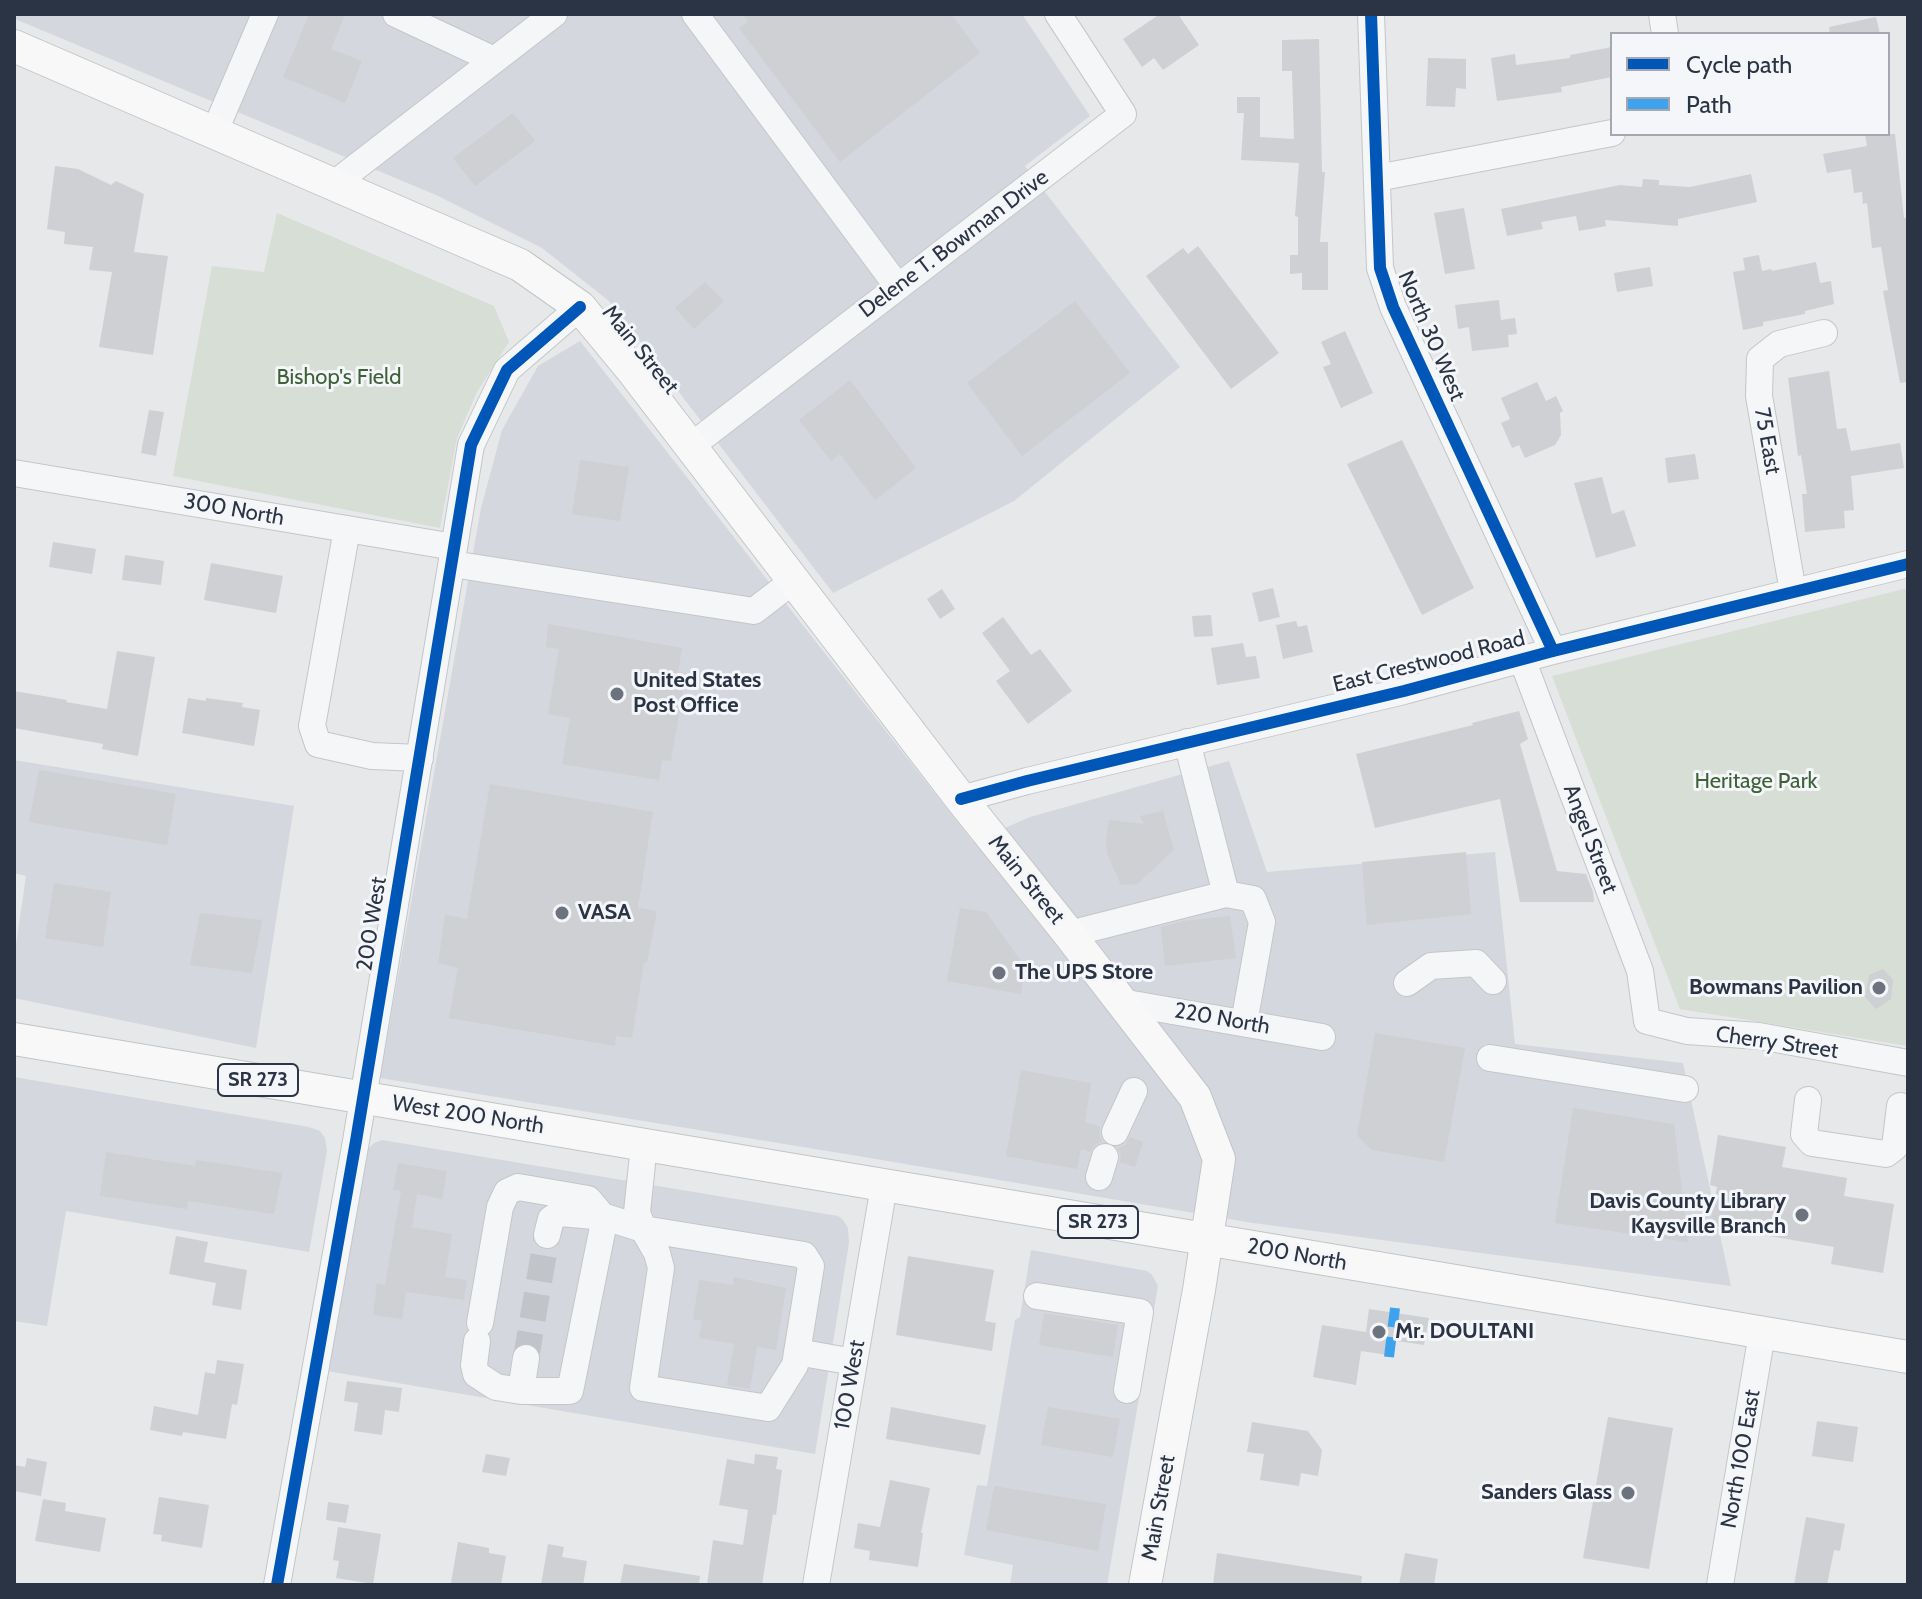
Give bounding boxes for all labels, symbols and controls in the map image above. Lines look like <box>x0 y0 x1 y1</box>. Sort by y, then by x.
legend <box>1610 32 1890 136</box>
text: Cycle path <box>1686 50 1792 79</box>
text: Path <box>1686 90 1732 119</box>
street label: Delene T. Bowman Drive <box>854 164 1054 324</box>
street label: North 30 West <box>1392 267 1470 405</box>
street label: Main Street <box>596 300 684 400</box>
park label: Bishop's Field <box>277 365 401 391</box>
street label: 75 East <box>1748 406 1786 476</box>
street label: 300 North <box>182 488 286 532</box>
street label: East Crestwood Road <box>1330 625 1528 699</box>
place label: United States Post Office <box>633 668 761 720</box>
marker: United States Post Office <box>608 685 626 703</box>
park label: Heritage Park <box>1695 769 1817 795</box>
street label: Angel Street <box>1557 781 1623 897</box>
street label: Main Street <box>982 830 1070 930</box>
street label: 200 West <box>352 875 392 973</box>
place label: VASA <box>578 900 631 926</box>
marker: VASA <box>553 904 571 922</box>
place label: The UPS Store <box>1015 960 1153 986</box>
marker: The UPS Store <box>990 964 1008 982</box>
place label: Bowmans Pavilion <box>1689 975 1863 1001</box>
marker: Bowmans Pavilion <box>1870 979 1888 997</box>
street label: 220 North <box>1172 998 1272 1040</box>
street label: Cherry Street <box>1714 1021 1840 1065</box>
road number: SR 273 <box>218 1064 298 1096</box>
street label: West 200 North <box>390 1090 546 1140</box>
place label: Davis County Library Kaysville Branch <box>1589 1189 1786 1240</box>
road number: SR 273 <box>1058 1206 1138 1238</box>
marker: Davis County Library Kaysville Branch <box>1793 1206 1811 1224</box>
street label: 200 North <box>1245 1233 1349 1277</box>
place label: Mr. DOULTANI <box>1395 1319 1534 1345</box>
marker: Mr. DOULTANI <box>1370 1323 1388 1341</box>
street label: 100 West <box>829 1338 871 1432</box>
street label: North 100 East <box>1716 1387 1766 1531</box>
street label: Main Street <box>1137 1453 1181 1563</box>
place label: Sanders Glass <box>1481 1480 1612 1506</box>
marker: Sanders Glass <box>1619 1484 1637 1502</box>

